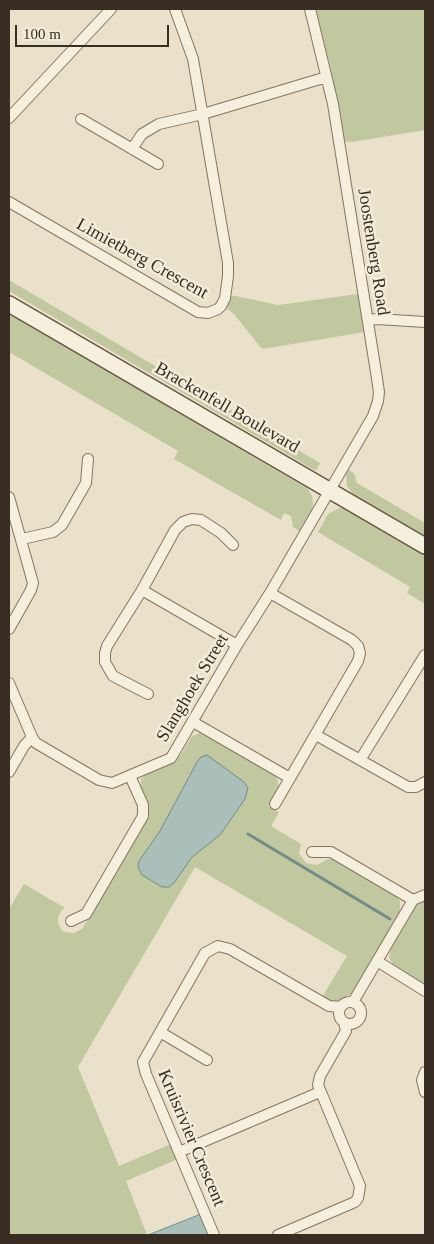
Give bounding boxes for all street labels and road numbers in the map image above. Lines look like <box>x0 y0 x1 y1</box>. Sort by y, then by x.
street label: Joostenberg Road <box>352 187 394 317</box>
street label: Limietberg Crescent <box>72 214 212 304</box>
street label: Brackenfell Boulevard <box>151 358 303 458</box>
street label: Slanghoek Street <box>152 630 234 746</box>
street label: Kruisrivier Crescent <box>152 1066 230 1210</box>

